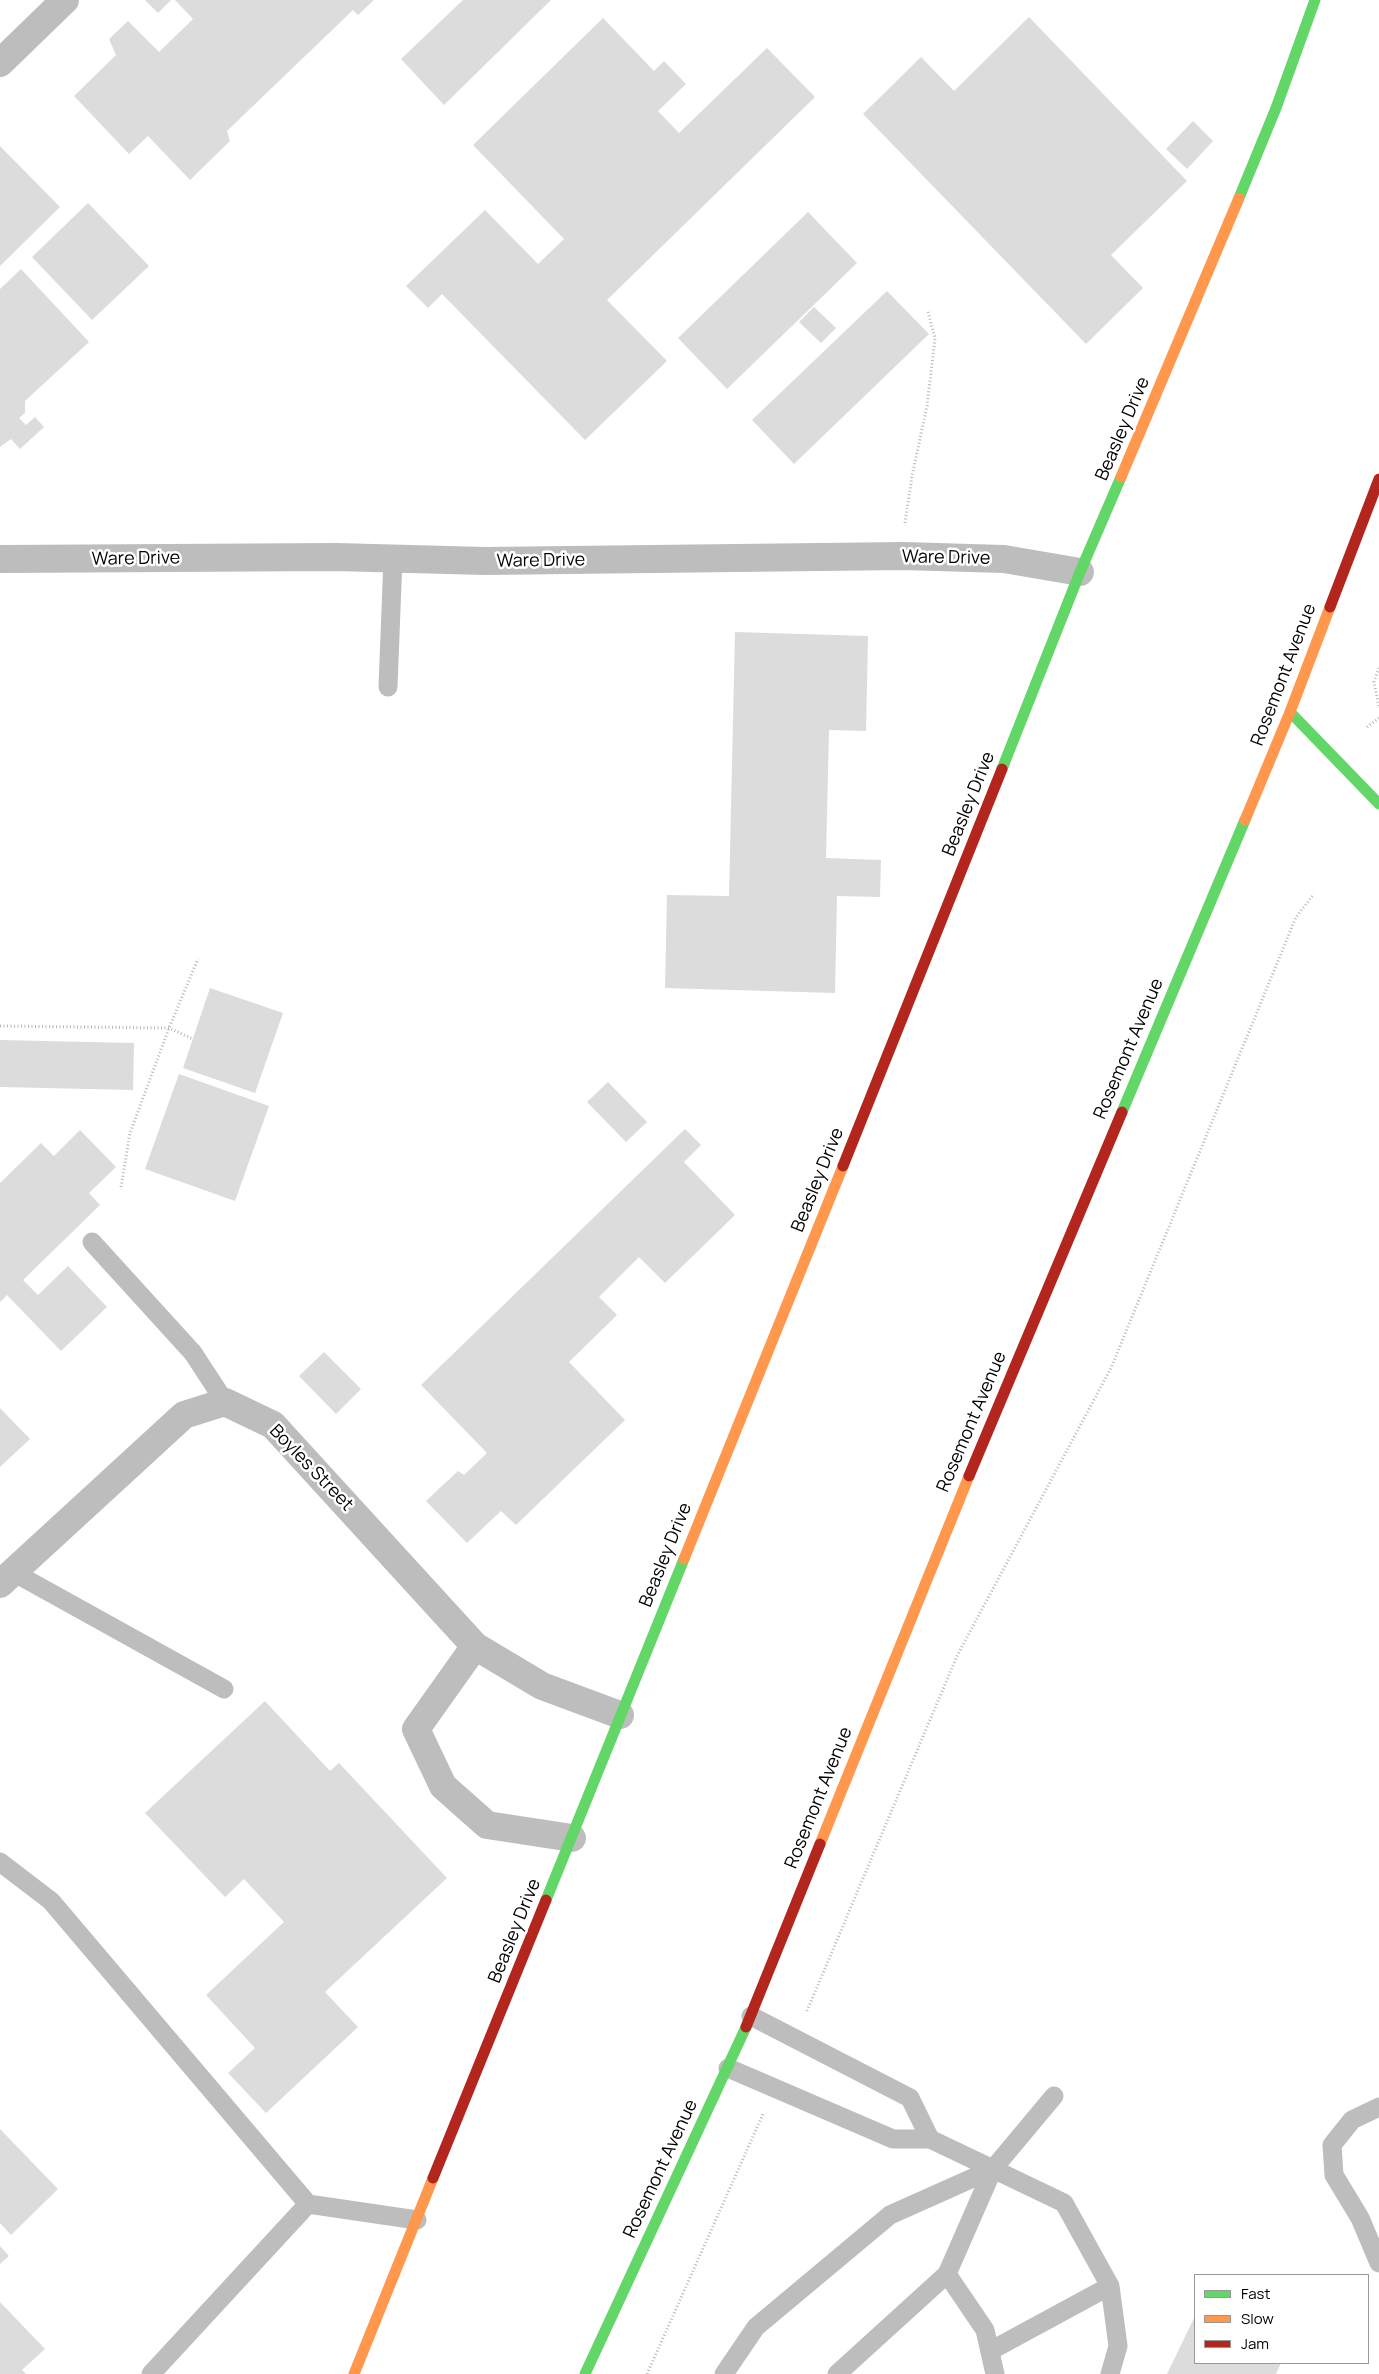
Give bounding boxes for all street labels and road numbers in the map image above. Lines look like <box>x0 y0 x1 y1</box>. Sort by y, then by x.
street label: Beasley Drive <box>1091 374 1155 484</box>
street label: Ware Drive <box>902 546 990 570</box>
street label: Ware Drive <box>92 547 180 571</box>
street label: Ware Drive <box>497 549 585 573</box>
street label: Rosemont Avenue <box>1247 601 1321 749</box>
street label: Beasley Drive <box>938 749 1000 859</box>
street label: Rosemont Avenue <box>1090 975 1168 1123</box>
street label: Beasley Drive <box>787 1125 849 1235</box>
street label: Rosemont Avenue <box>933 1348 1011 1496</box>
street label: Boyles Street <box>265 1420 357 1516</box>
street label: Beasley Drive <box>635 1500 697 1610</box>
street label: Rosemont Avenue <box>781 1724 857 1872</box>
street label: Beasley Drive <box>484 1876 546 1986</box>
street label: Rosemont Avenue <box>619 2096 703 2242</box>

